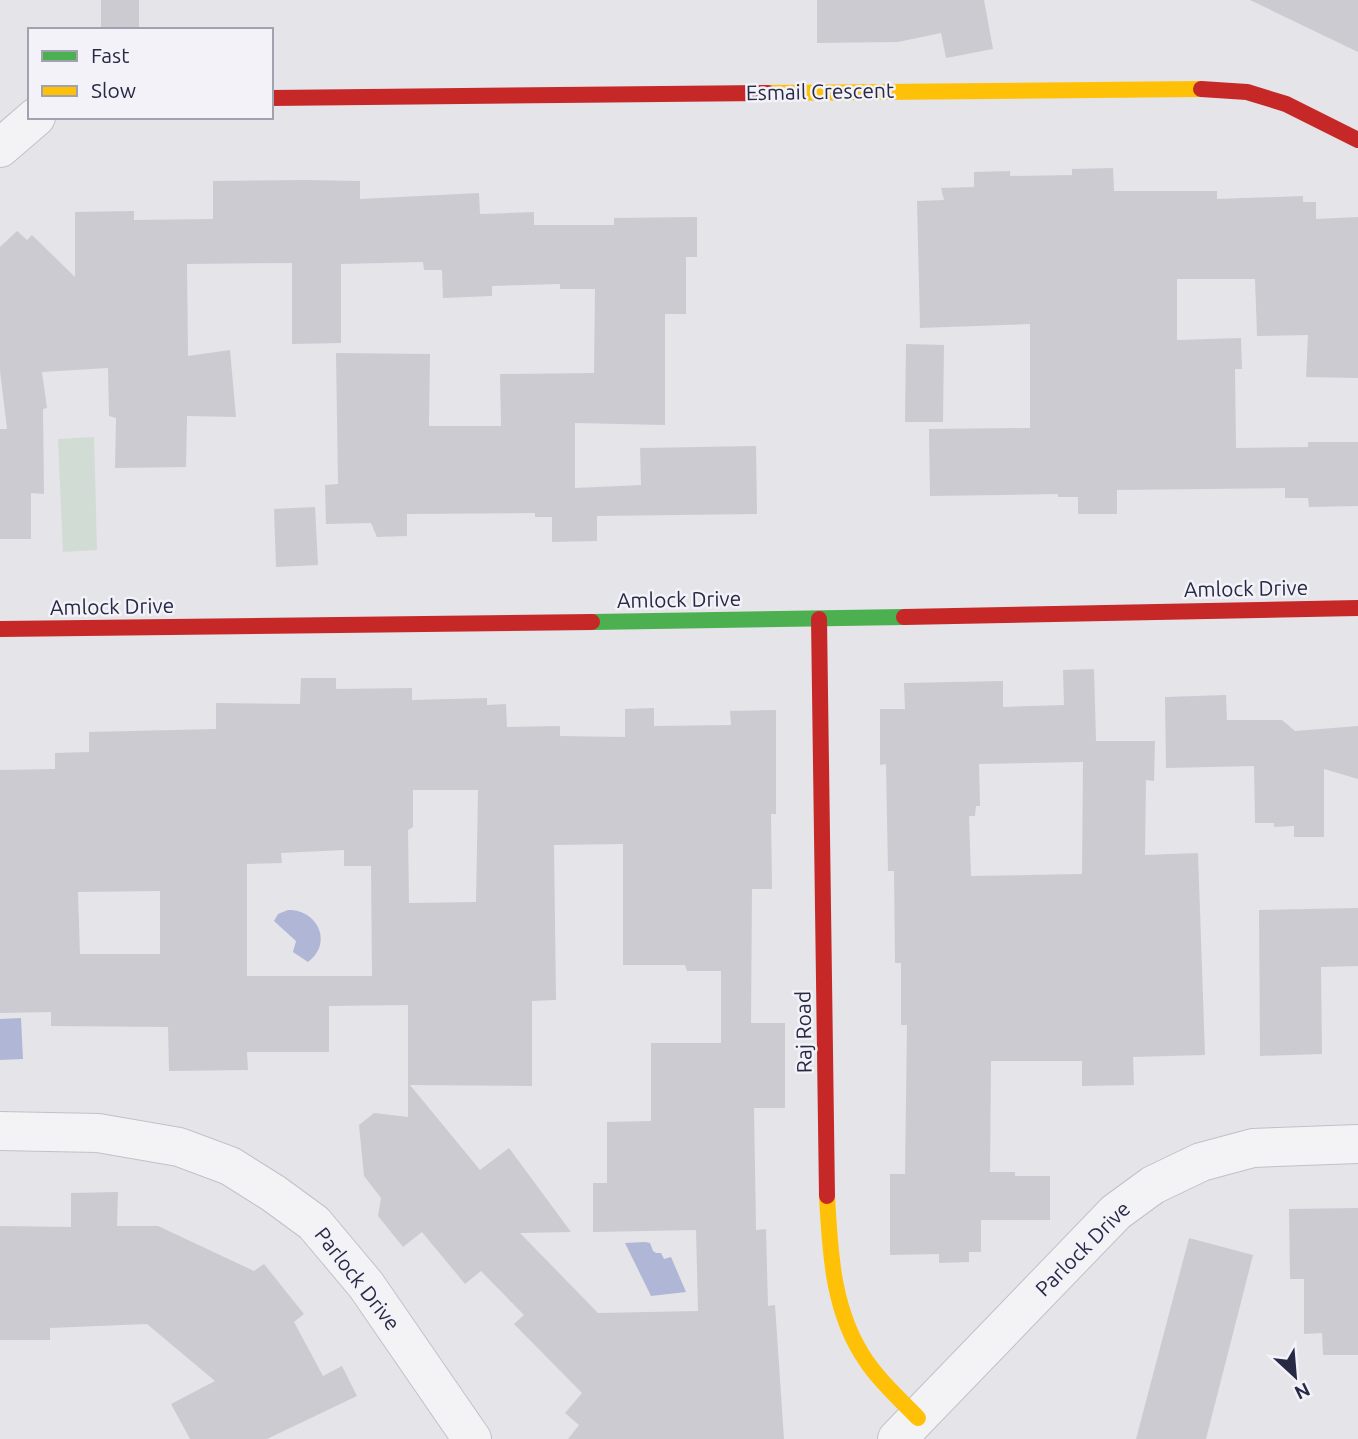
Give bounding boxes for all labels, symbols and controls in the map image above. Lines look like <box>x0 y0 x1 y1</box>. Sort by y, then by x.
legend <box>28 28 273 119</box>
text: Fast <box>91 43 129 67</box>
text: Slow <box>91 78 136 102</box>
street label: Esmail Crescent <box>746 78 894 104</box>
street label: Amlock Drive <box>1184 575 1308 601</box>
street label: Amlock Drive <box>617 586 741 612</box>
street label: Amlock Drive <box>50 593 174 619</box>
street label: Raj Road <box>790 991 816 1073</box>
street label: Parlock Drive <box>1030 1196 1135 1301</box>
street label: Parlock Drive <box>310 1222 405 1335</box>
north arrow <box>1260 1341 1330 1411</box>
text: N <box>1291 1378 1314 1404</box>

